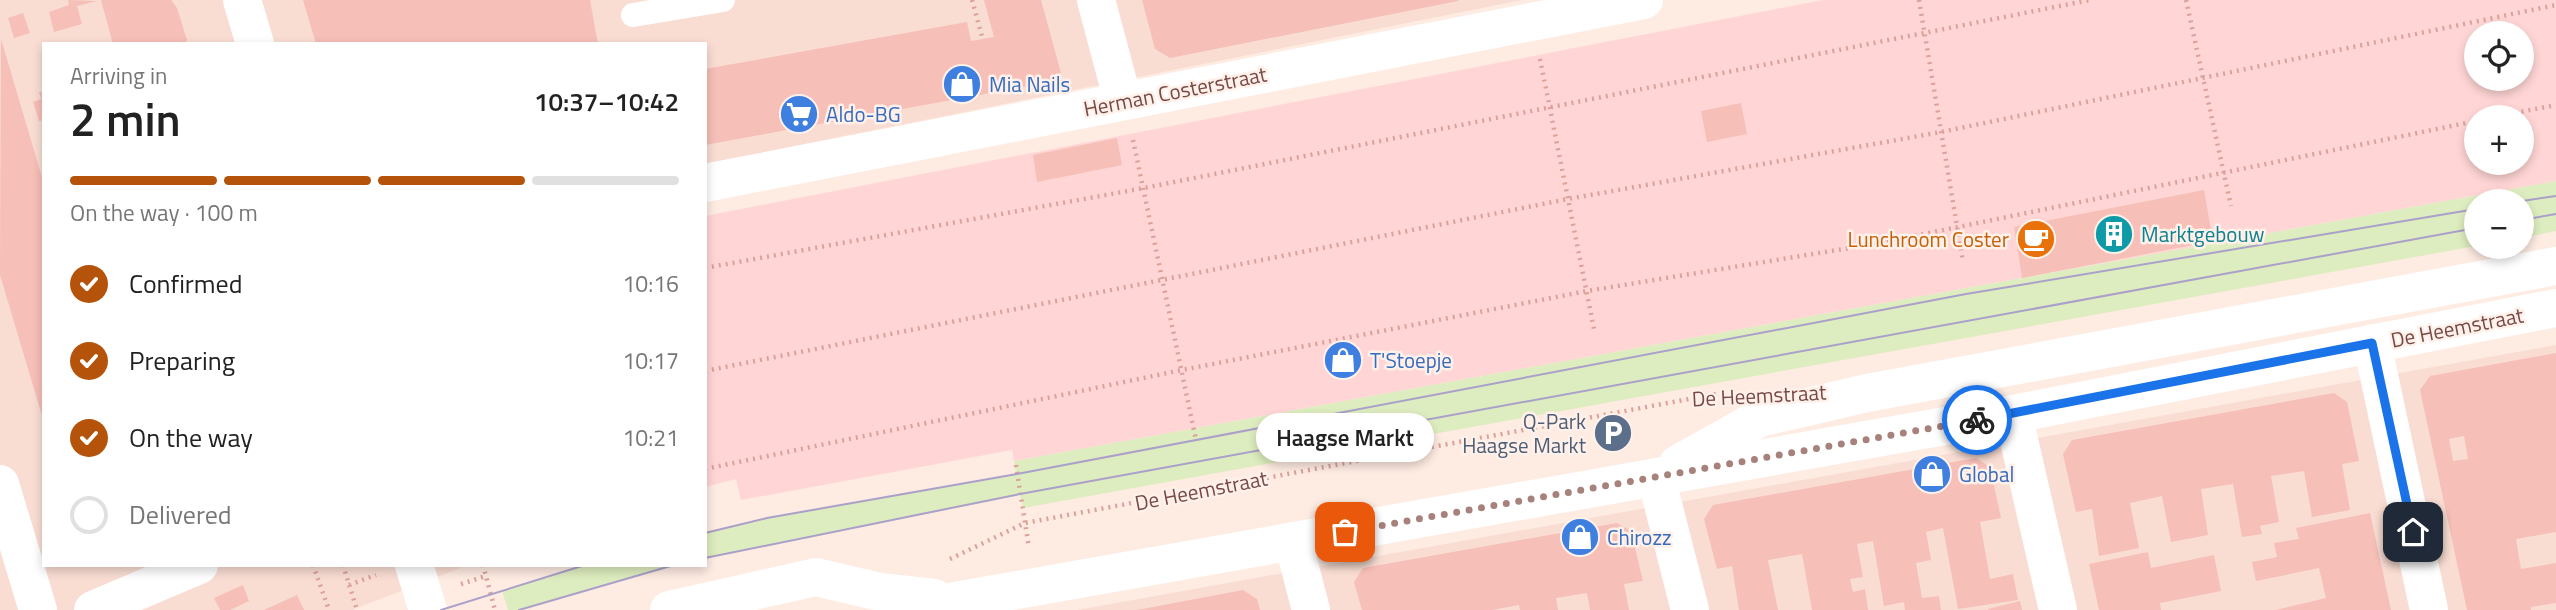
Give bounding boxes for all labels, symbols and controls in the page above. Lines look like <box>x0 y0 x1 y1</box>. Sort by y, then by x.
map controls <box>2464 21 2534 259</box>
button: locate <box>2464 21 2534 91</box>
street label: Herman Costerstraat <box>1081 57 1270 124</box>
text: Arriving in <box>70 58 167 93</box>
shop icon: Mia Nails <box>941 63 983 105</box>
place label: Mia Nails <box>989 68 1070 100</box>
text: 10:37–10:42 <box>534 82 679 121</box>
text: 2 min <box>70 84 181 154</box>
supermarket icon: Aldo-BG <box>778 93 820 135</box>
place label: Aldo-BG <box>826 98 901 130</box>
button: + <box>2464 105 2534 175</box>
button: − <box>2464 189 2534 259</box>
text: On the way · 100 m <box>70 195 258 230</box>
building icon: Marktgebouw <box>2093 213 2135 255</box>
cafe icon: Lunchroom Coster <box>2015 218 2057 260</box>
place label: Marktgebouw <box>2141 218 2265 250</box>
place label: Lunchroom Coster <box>1847 223 2009 255</box>
text: Confirmed <box>129 264 243 303</box>
icon: check <box>70 265 108 303</box>
text: 10:16 <box>622 266 679 301</box>
street label: De Heemstraat <box>2388 298 2527 356</box>
shop icon: T'Stoepje <box>1322 339 1364 381</box>
text: Preparing <box>129 341 235 380</box>
icon: check <box>70 342 108 380</box>
text: 10:17 <box>622 343 679 378</box>
place label: T'Stoepje <box>1370 344 1452 376</box>
street label: De Heemstraat <box>1691 375 1828 414</box>
courier <box>1942 385 2012 455</box>
icon: bike <box>1958 401 1996 439</box>
place label: Q-Park Haagse Markt <box>1462 405 1587 461</box>
parking icon: Q-Park Haagse Markt <box>1592 412 1634 454</box>
callout: Haagse Markt <box>1256 413 1434 462</box>
text: On the way <box>129 418 253 457</box>
icon: check <box>70 419 108 457</box>
text: 10:21 <box>622 420 679 455</box>
text: Haagse Markt <box>1276 420 1414 455</box>
shop icon: Global <box>1911 453 1953 495</box>
place label: Global <box>1959 458 2014 490</box>
street label: De Heemstraat <box>1132 461 1271 519</box>
text: Delivered <box>129 495 232 534</box>
pin <box>1315 502 1375 562</box>
pin <box>2383 502 2443 562</box>
icon: bag <box>1326 513 1364 551</box>
icon: home <box>2394 513 2432 551</box>
shop icon: Chirozz <box>1559 516 1601 558</box>
place label: Chirozz <box>1607 521 1672 553</box>

